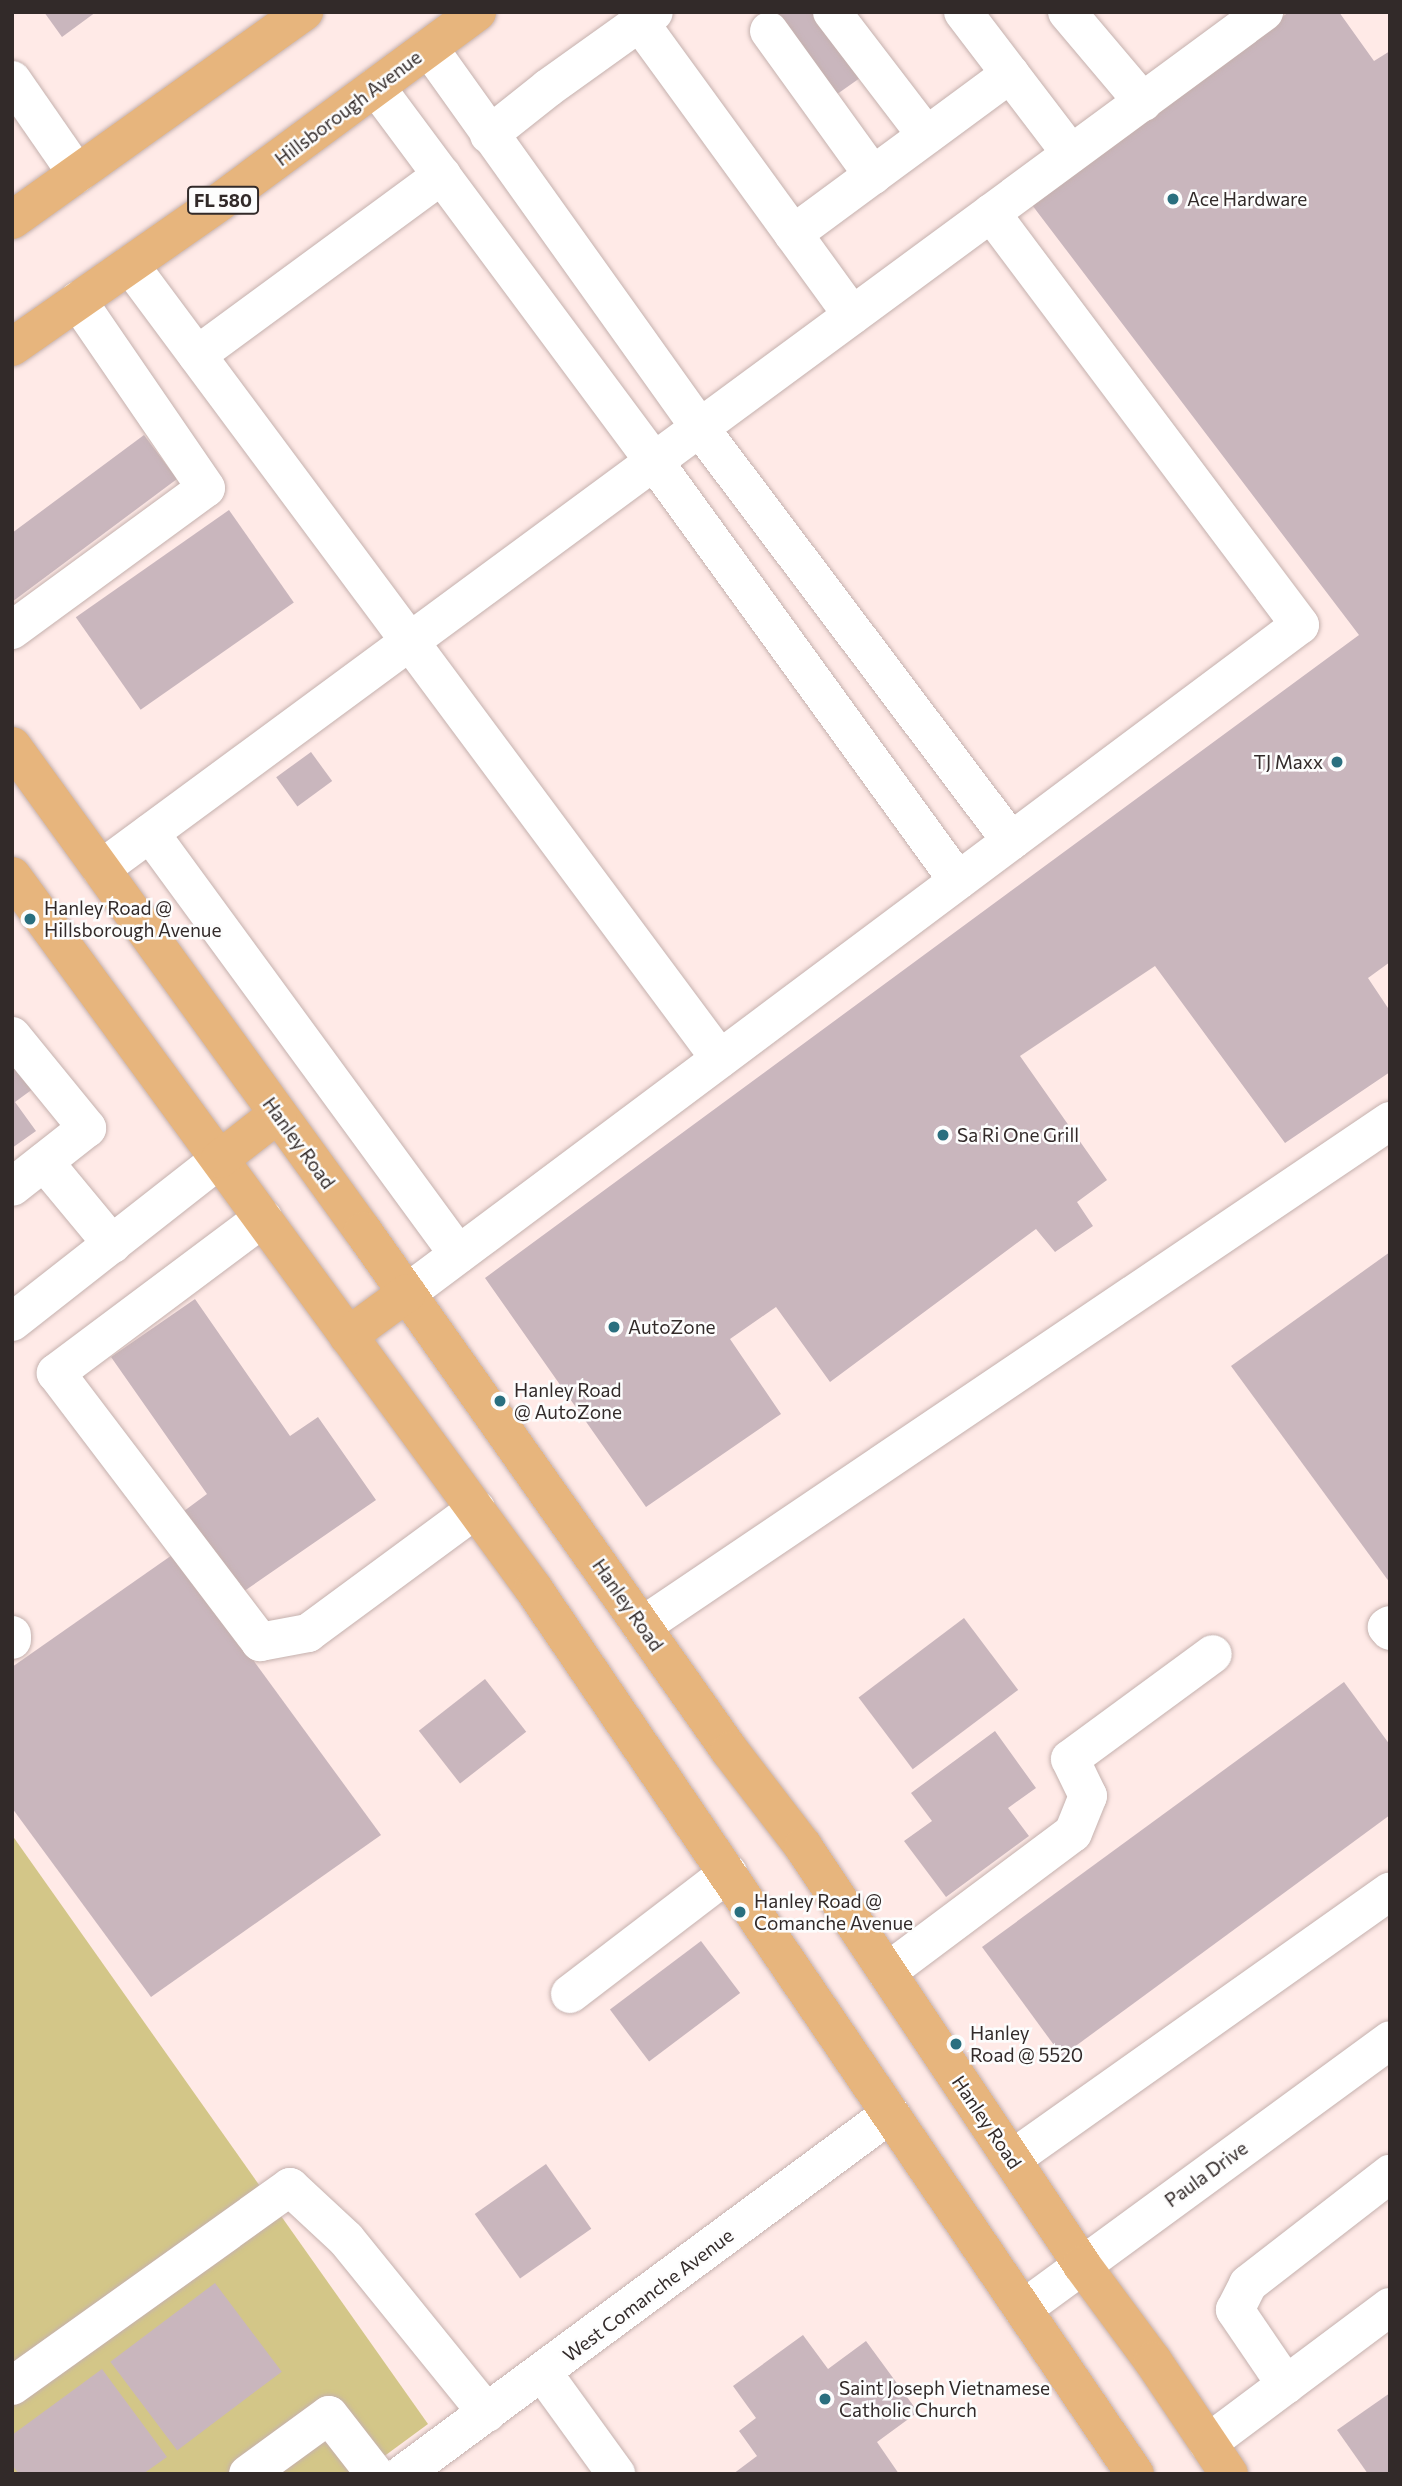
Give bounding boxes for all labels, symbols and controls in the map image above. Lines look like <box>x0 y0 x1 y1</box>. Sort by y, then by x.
street label: Hillsborough Avenue <box>270 46 426 170</box>
road number: FL 580 <box>186 186 260 215</box>
place label: Ace Hardware <box>1187 188 1307 210</box>
marker: Ace Hardware <box>1165 191 1181 207</box>
place label: TJ Maxx <box>1253 751 1323 773</box>
marker: TJ Maxx <box>1329 754 1345 770</box>
place label: Hanley Road @ Hillsborough Avenue <box>44 897 221 941</box>
marker: Hanley Road @ Hillsborough Avenue <box>22 911 38 927</box>
street label: Hanley Road <box>258 1093 340 1193</box>
place label: Sa Ri One Grill <box>957 1124 1079 1146</box>
marker: Sa Ri One Grill <box>935 1127 951 1143</box>
place label: AutoZone <box>628 1316 716 1338</box>
marker: AutoZone <box>606 1319 622 1335</box>
place label: Hanley Road @ AutoZone <box>514 1379 622 1423</box>
marker: Hanley Road @ AutoZone <box>492 1393 508 1409</box>
street label: Hanley Road <box>588 1554 668 1656</box>
place label: Hanley Road @ Comanche Avenue <box>754 1890 913 1934</box>
marker: Hanley Road @ Comanche Avenue <box>732 1904 748 1920</box>
place label: Hanley Road @ 5520 <box>970 2022 1083 2066</box>
marker: Hanley Road @ 5520 <box>948 2036 964 2052</box>
street label: Hanley Road <box>947 2071 1027 2173</box>
street label: Paula Drive <box>1160 2136 1252 2212</box>
street label: West Comanche Avenue <box>558 2224 738 2366</box>
place label: Saint Joseph Vietnamese Catholic Church <box>839 2377 1050 2421</box>
marker: Saint Joseph Vietnamese Catholic Church <box>817 2391 833 2407</box>

